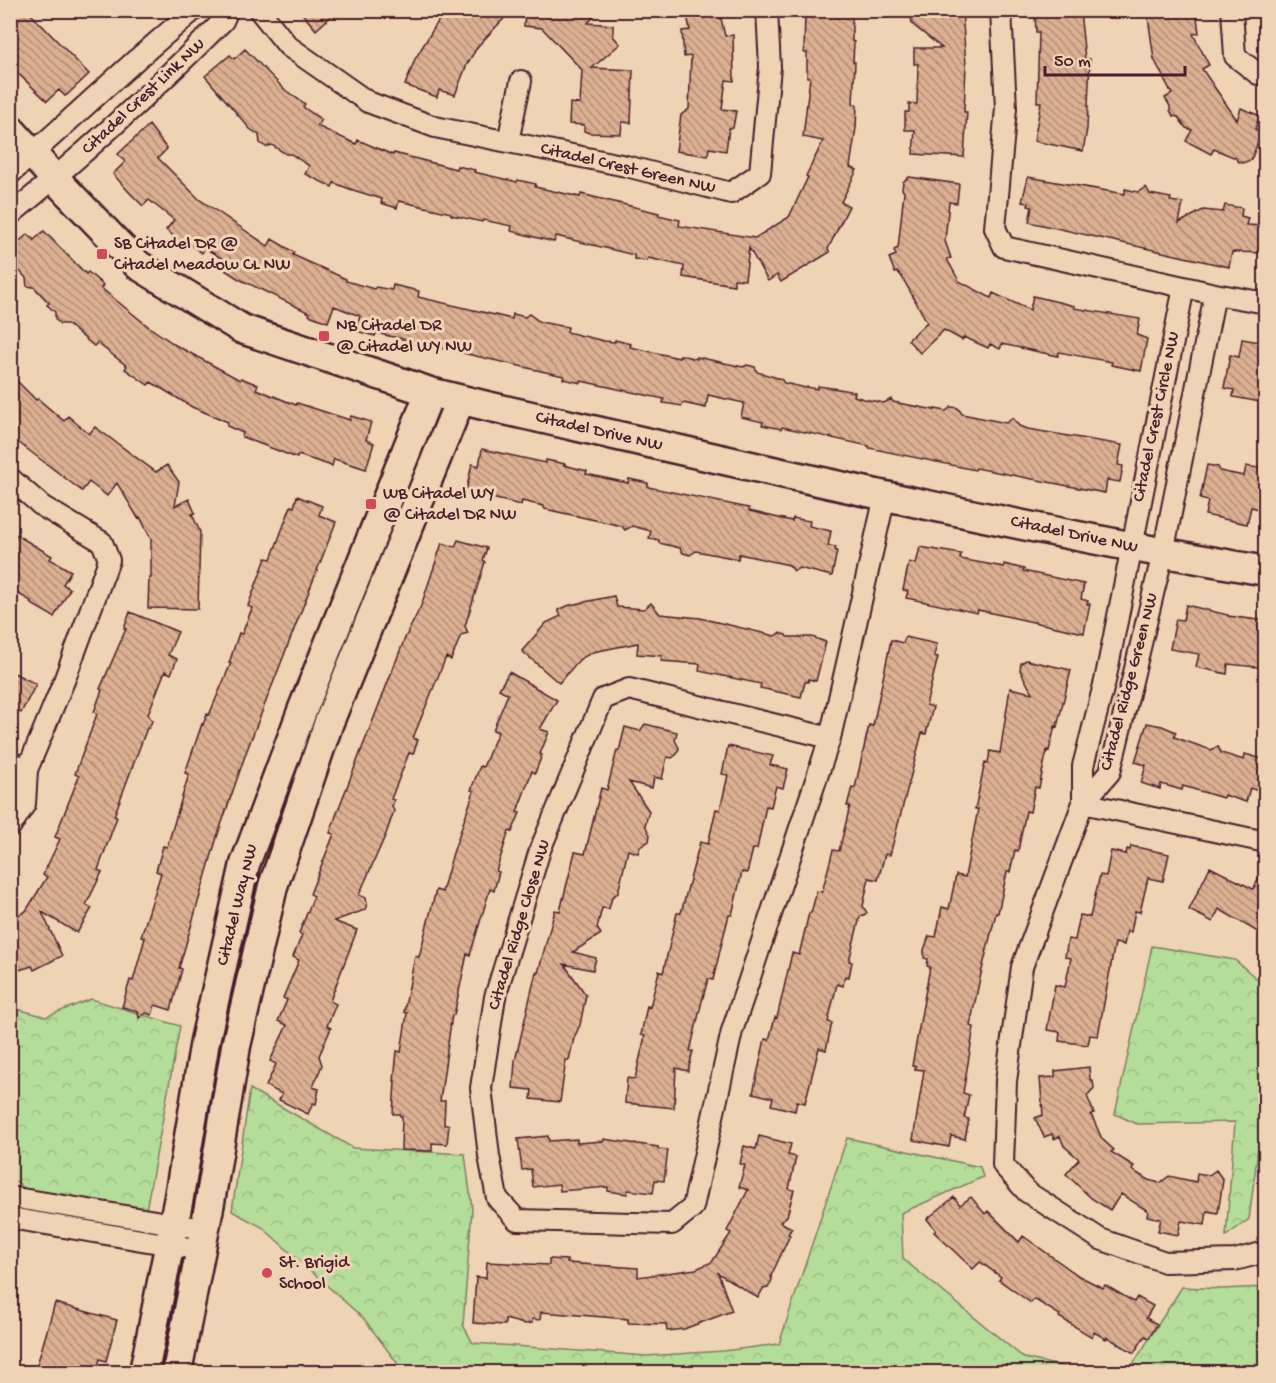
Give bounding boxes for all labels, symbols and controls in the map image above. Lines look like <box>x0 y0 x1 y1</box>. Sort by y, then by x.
street label: Citadel Crest Link NW <box>78 34 210 160</box>
scale bar <box>1045 39 1184 77</box>
text: 50 m <box>1054 52 1091 73</box>
street label: Citadel Crest Green NW <box>538 139 718 199</box>
place label: SB Citadel DR @ Citadel Meadow CL NW <box>114 234 291 276</box>
marker: SB Citadel DR @ Citadel Meadow CL NW <box>95 247 109 261</box>
place label: NB Citadel DR @ Citadel WY NW <box>336 316 472 358</box>
marker: NB Citadel DR @ Citadel WY NW <box>317 329 331 343</box>
street label: Citadel Crest Circle NW <box>1129 330 1185 504</box>
street label: Citadel Drive NW <box>533 407 665 457</box>
place label: WB Citadel WY @ Citadel DR NW <box>383 484 517 526</box>
marker: WB Citadel WY @ Citadel DR NW <box>364 497 378 511</box>
street label: Citadel Drive NW <box>1008 511 1140 559</box>
street label: Citadel Ridge Green NW <box>1096 591 1164 773</box>
street label: Citadel Ridge Close NW <box>484 837 556 1013</box>
street label: Citadel Way NW <box>213 842 263 968</box>
place label: St. Brigid School <box>279 1253 350 1295</box>
marker: St. Brigid School <box>260 1266 274 1280</box>

